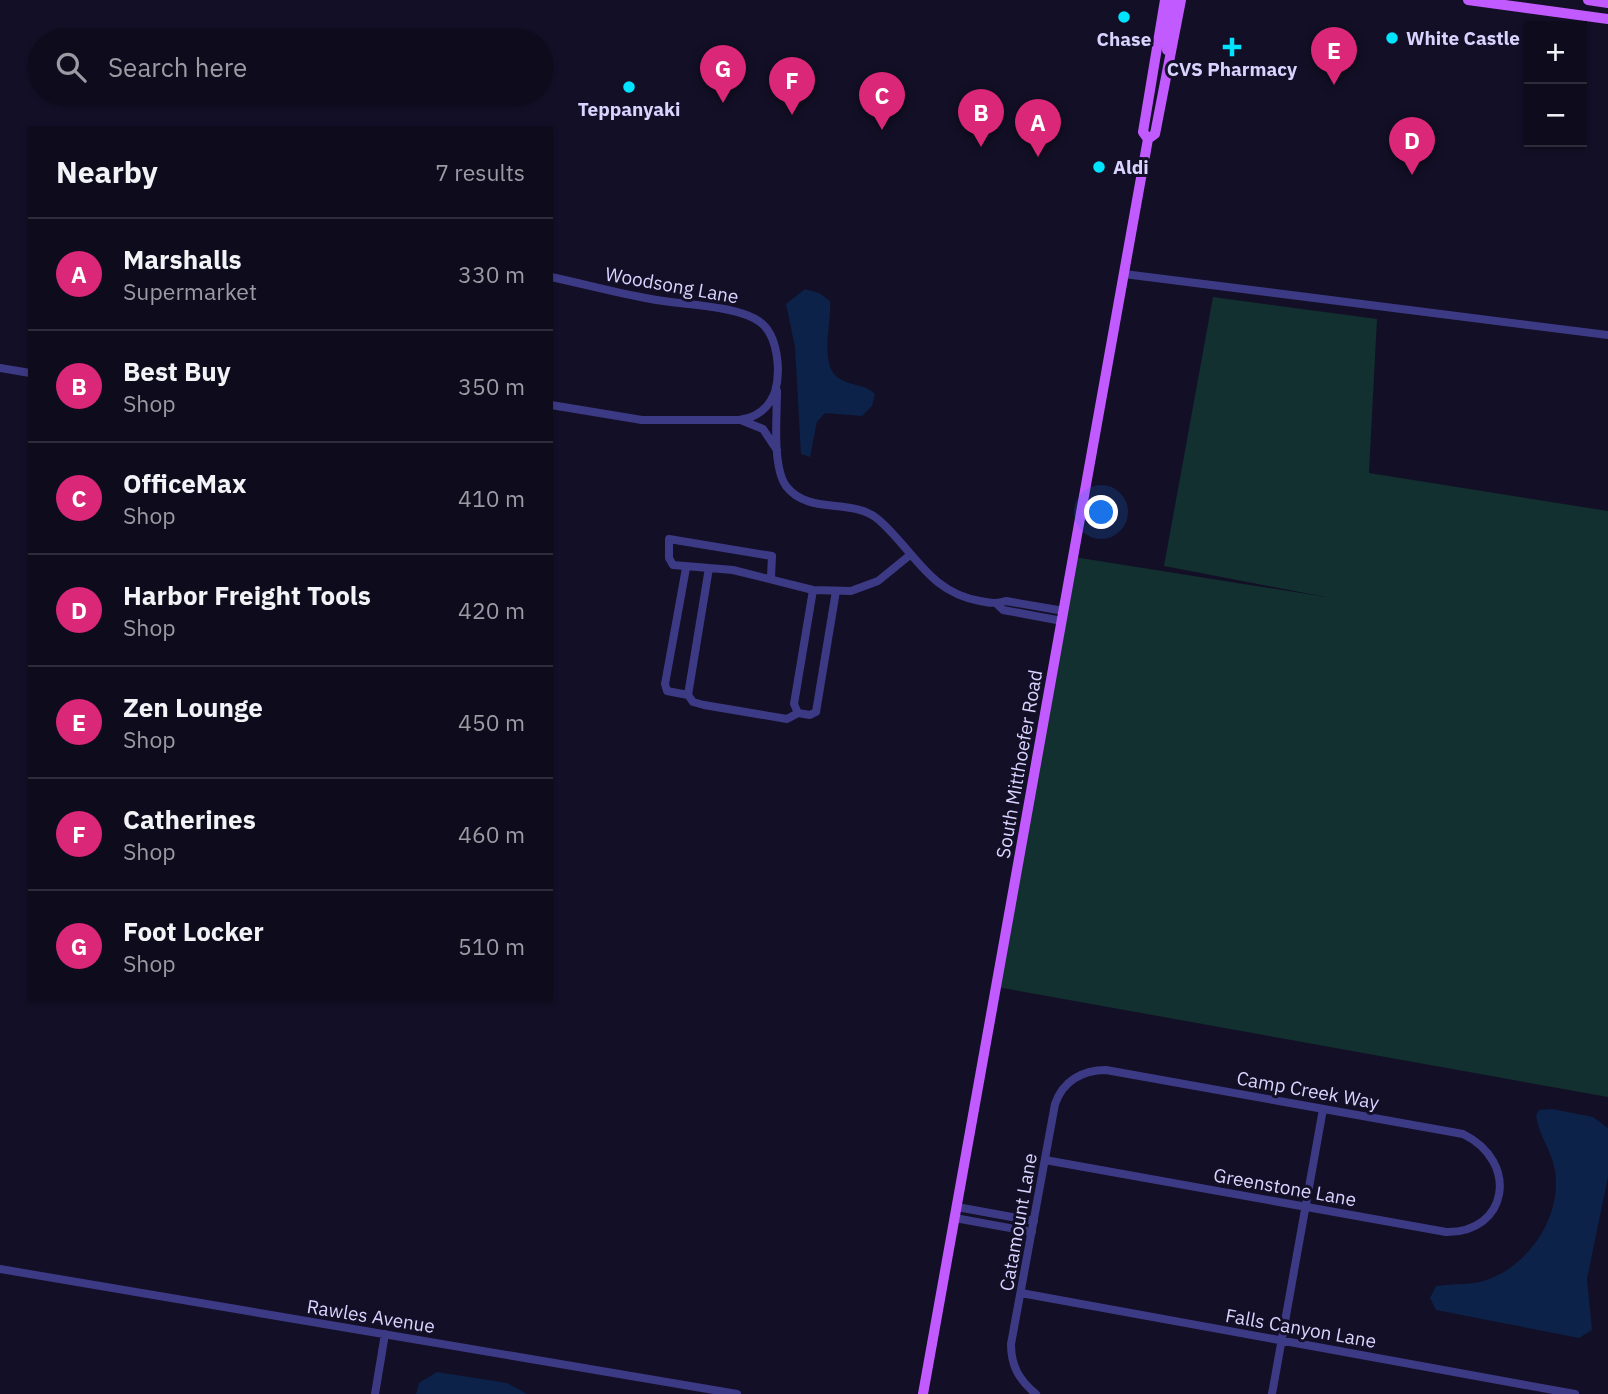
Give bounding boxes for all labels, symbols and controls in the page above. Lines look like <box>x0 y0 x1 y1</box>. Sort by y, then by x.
marker: Chase <box>1116 9 1132 25</box>
map controls <box>1524 21 1587 147</box>
button: + <box>1524 21 1587 84</box>
place label: White Castle <box>1406 26 1520 50</box>
place label: Chase <box>1097 27 1151 51</box>
pin: E <box>1311 27 1357 85</box>
search box <box>28 28 553 105</box>
marker: White Castle <box>1384 30 1400 46</box>
marker: CVS Pharmacy <box>1224 39 1240 55</box>
pin: G <box>700 45 746 103</box>
icon: search <box>52 48 90 86</box>
text: Search here <box>108 50 247 84</box>
pin: F <box>769 57 815 115</box>
place label: CVS Pharmacy <box>1167 57 1298 81</box>
pin: C <box>859 72 905 130</box>
marker: Teppanyaki <box>621 79 637 95</box>
button: − <box>1524 84 1587 147</box>
pin: B <box>958 89 1004 147</box>
place label: Teppanyaki <box>578 97 680 121</box>
pin: A <box>1015 99 1061 157</box>
pin: D <box>1389 117 1435 175</box>
text: Nearby <box>56 152 158 191</box>
place label: Aldi <box>1113 155 1149 179</box>
text: 7 results <box>435 157 525 187</box>
marker: Aldi <box>1091 159 1107 175</box>
text: Marshalls <box>123 242 242 276</box>
text: A <box>71 259 87 289</box>
text: 330 m <box>458 259 525 289</box>
street label: Woodsong Lane <box>603 261 741 309</box>
text: Supermarket <box>123 276 257 306</box>
text: Best Buy <box>123 354 231 388</box>
text: B <box>71 371 87 401</box>
text: 350 m <box>458 371 525 401</box>
text: Shop <box>123 388 176 418</box>
text: OfficeMax <box>123 466 246 500</box>
text: C <box>72 483 86 513</box>
text: 410 m <box>458 483 525 513</box>
your location <box>1084 495 1118 529</box>
text: Shop <box>123 500 176 530</box>
text: Harbor Freight Tools <box>123 578 371 612</box>
text: D <box>71 595 87 625</box>
text: 420 m <box>458 595 525 625</box>
text: Shop <box>123 612 176 642</box>
street label: South Mitthoefer Road <box>991 668 1047 860</box>
text: Zen Lounge <box>123 690 263 724</box>
text: E <box>72 707 86 737</box>
text: 450 m <box>458 707 525 737</box>
text: Shop <box>123 724 176 754</box>
text: Catherines <box>123 802 256 836</box>
text: F <box>72 819 86 849</box>
text: 460 m <box>458 819 525 849</box>
text: Shop <box>123 836 176 866</box>
text: Foot Locker <box>123 914 264 948</box>
text: G <box>71 931 87 961</box>
text: 510 m <box>458 931 525 961</box>
text: Shop <box>123 948 176 978</box>
street label: Camp Creek Way <box>1235 1066 1382 1114</box>
street label: Catamount Lane <box>994 1151 1042 1293</box>
street label: Greenstone Lane <box>1212 1163 1358 1211</box>
street label: Rawles Avenue <box>305 1294 437 1338</box>
street label: Falls Canyon Lane <box>1224 1303 1378 1353</box>

